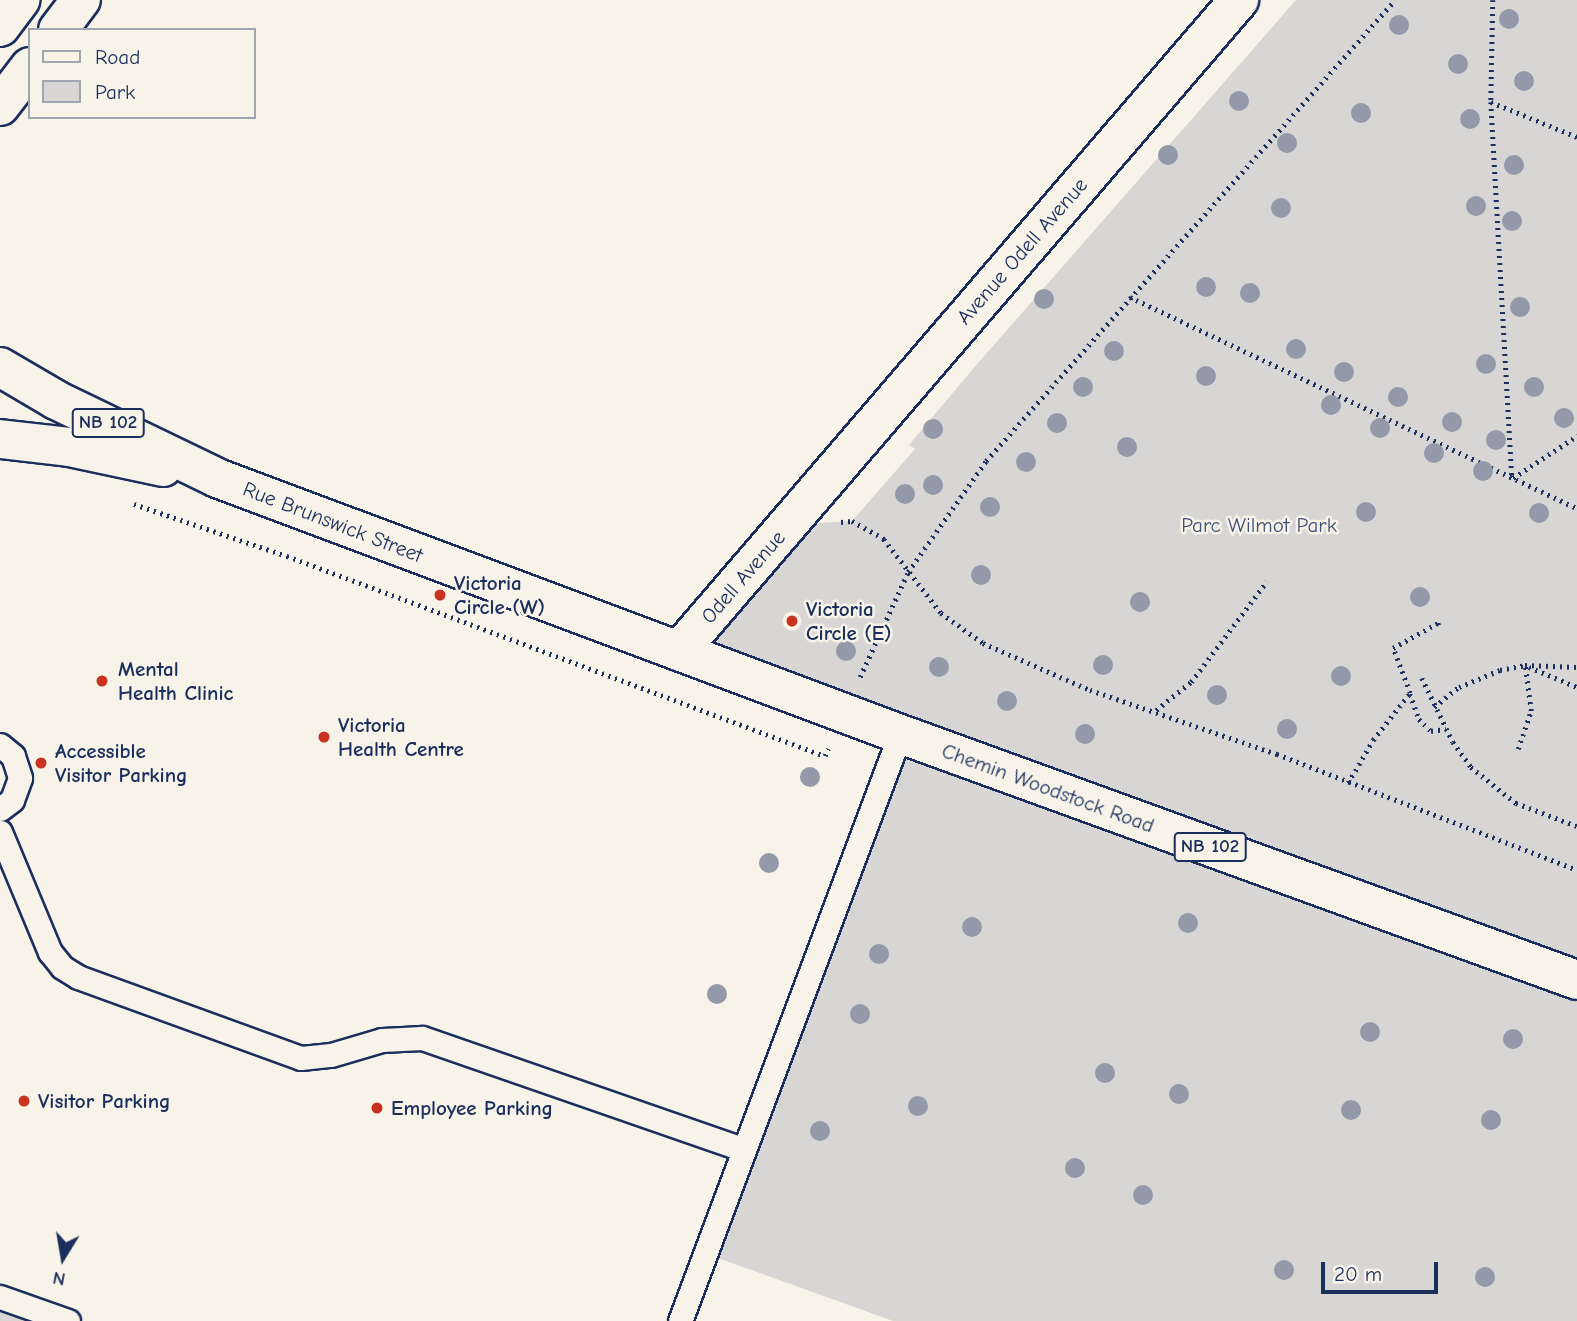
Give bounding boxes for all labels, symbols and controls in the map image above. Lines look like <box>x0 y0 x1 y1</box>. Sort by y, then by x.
legend <box>28 28 256 119</box>
text: Road <box>95 45 140 69</box>
text: Park <box>95 80 135 104</box>
street label: Avenue Odell Avenue <box>951 172 1093 330</box>
road number: NB 102 <box>71 408 145 438</box>
street label: Rue Brunswick Street <box>240 476 426 568</box>
park label: Parc Wilmot Park <box>1181 512 1337 538</box>
street label: Odell Avenue <box>696 525 790 629</box>
place label: Victoria Circle (W) <box>454 570 545 620</box>
marker: Victoria Circle (W) <box>432 587 448 603</box>
place label: Victoria Circle (E) <box>806 596 892 646</box>
marker: Victoria Circle (E) <box>784 613 800 629</box>
place label: Mental Health Clinic <box>118 656 233 706</box>
marker: Mental Health Clinic <box>92 671 112 691</box>
place label: Victoria Health Centre <box>338 712 464 762</box>
marker: Victoria Health Centre <box>316 729 332 745</box>
place label: Accessible Visitor Parking <box>55 738 188 788</box>
street label: Chemin Woodstock Road <box>938 738 1158 838</box>
marker: Accessible Visitor Parking <box>33 755 49 771</box>
road number: NB 102 <box>1173 832 1247 862</box>
place label: Visitor Parking <box>38 1088 171 1114</box>
marker: Visitor Parking <box>16 1093 32 1109</box>
place label: Employee Parking <box>391 1095 553 1121</box>
marker: Employee Parking <box>369 1100 385 1116</box>
north arrow <box>28 1223 98 1293</box>
scale bar <box>1325 1248 1442 1292</box>
text: 20 m <box>1334 1262 1382 1286</box>
text: N <box>51 1267 67 1291</box>

